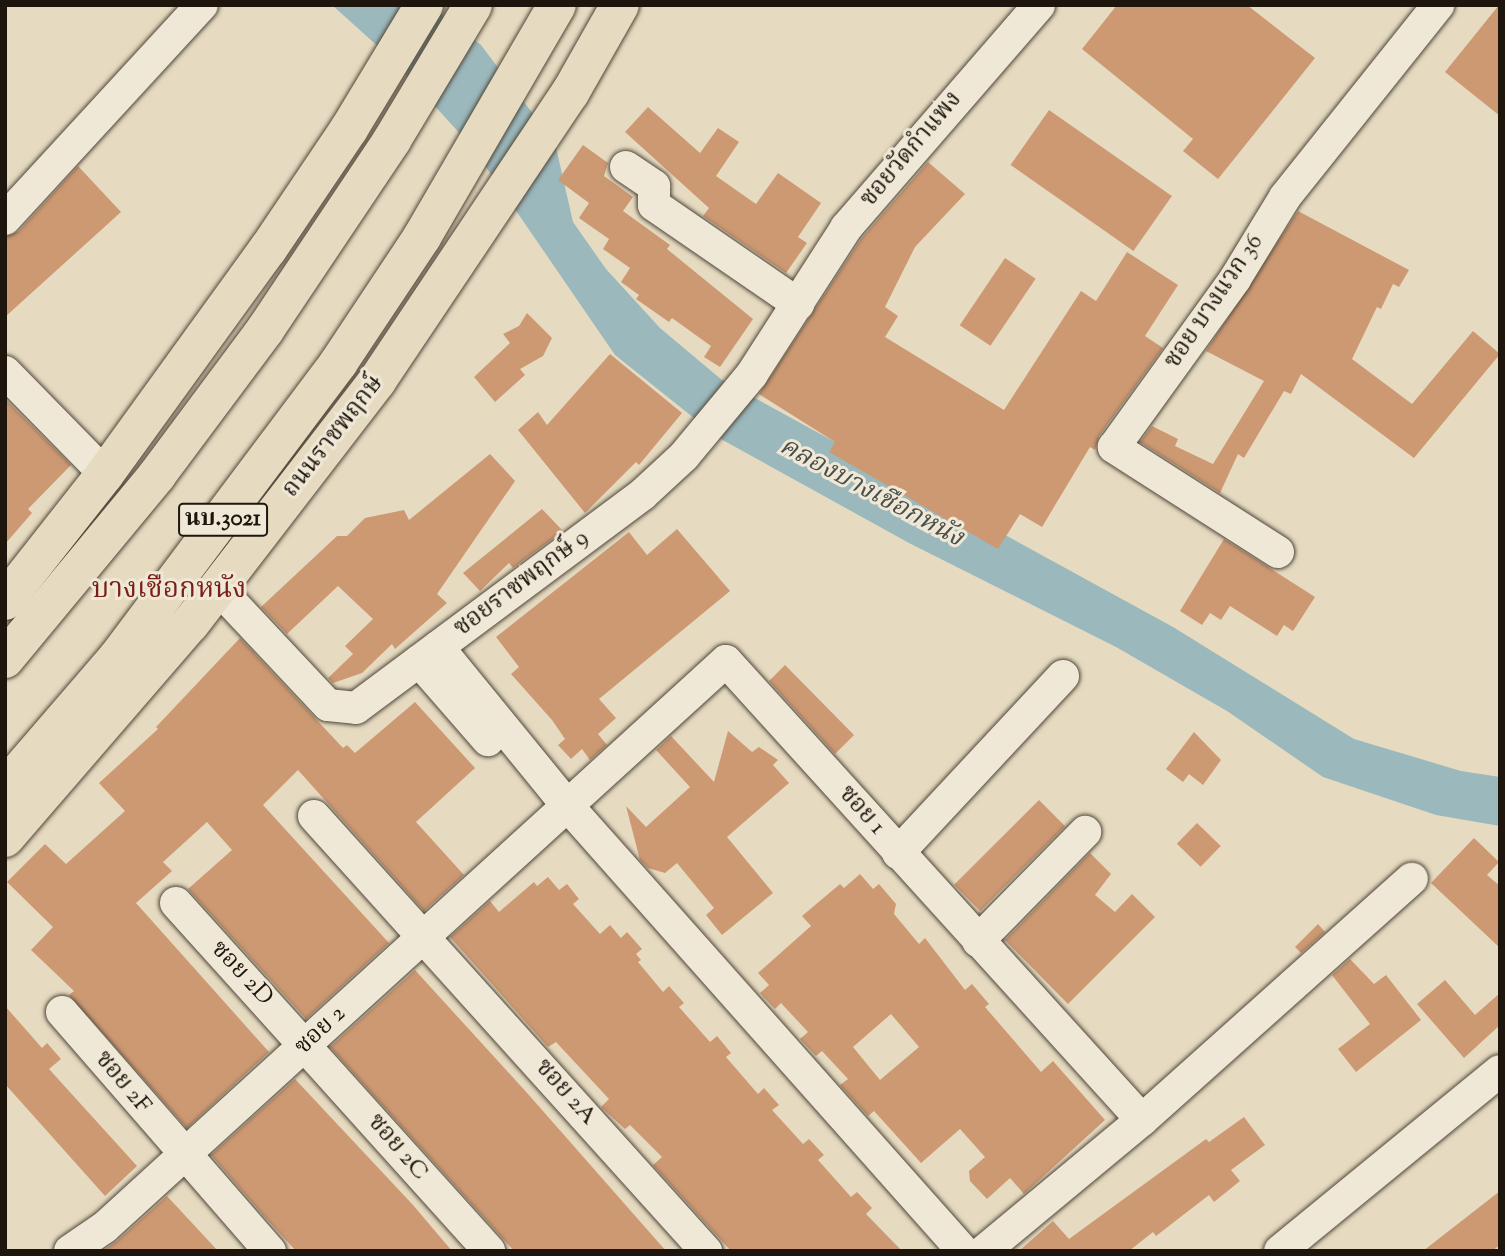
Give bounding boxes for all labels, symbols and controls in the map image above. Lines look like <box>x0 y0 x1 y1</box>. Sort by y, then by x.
street label: ซอยวัดกำแพง <box>855 86 969 214</box>
street label: ซอย บางแวก 36 <box>1159 229 1271 375</box>
street label: ถนนราชพฤกษ์ <box>277 370 391 504</box>
water label: คลองบางเชือกหนัง <box>774 431 968 555</box>
road number: นบ.3021 <box>178 500 268 540</box>
street label: ซอยราชพฤกษ์ 9 <box>449 524 595 644</box>
district label: บางเชือกหนัง <box>92 573 246 607</box>
street label: ซอย 1 <box>832 781 890 841</box>
street label: ซอย 2D <box>204 936 278 1012</box>
street label: ซอย 2 <box>290 1000 352 1062</box>
street label: ซอย 2F <box>88 1046 156 1120</box>
street label: ซอย 2A <box>528 1054 602 1132</box>
street label: ซอย 2C <box>360 1109 434 1187</box>

